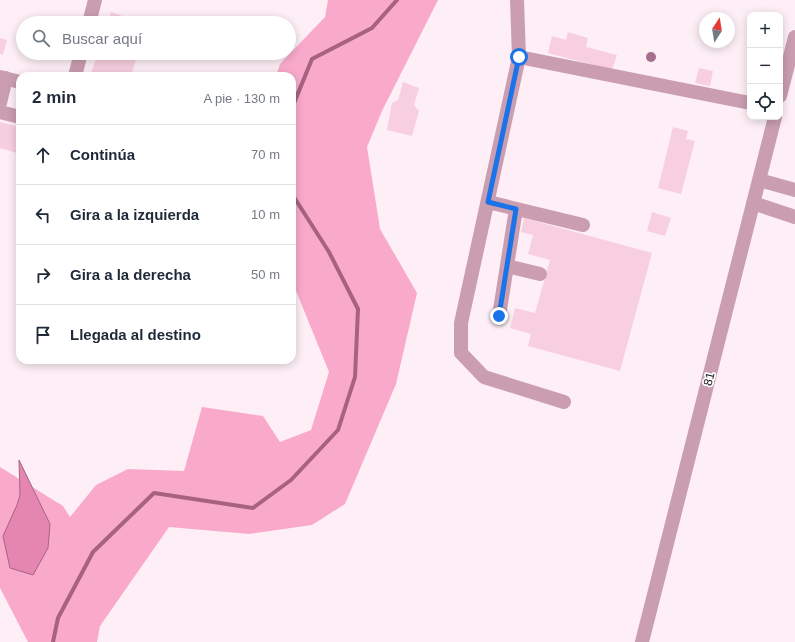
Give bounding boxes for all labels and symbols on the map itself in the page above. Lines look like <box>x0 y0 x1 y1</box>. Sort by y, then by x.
north arrow <box>699 12 735 48</box>
route start <box>510 48 528 66</box>
route end <box>490 307 508 325</box>
street label: 81 <box>701 371 717 387</box>

